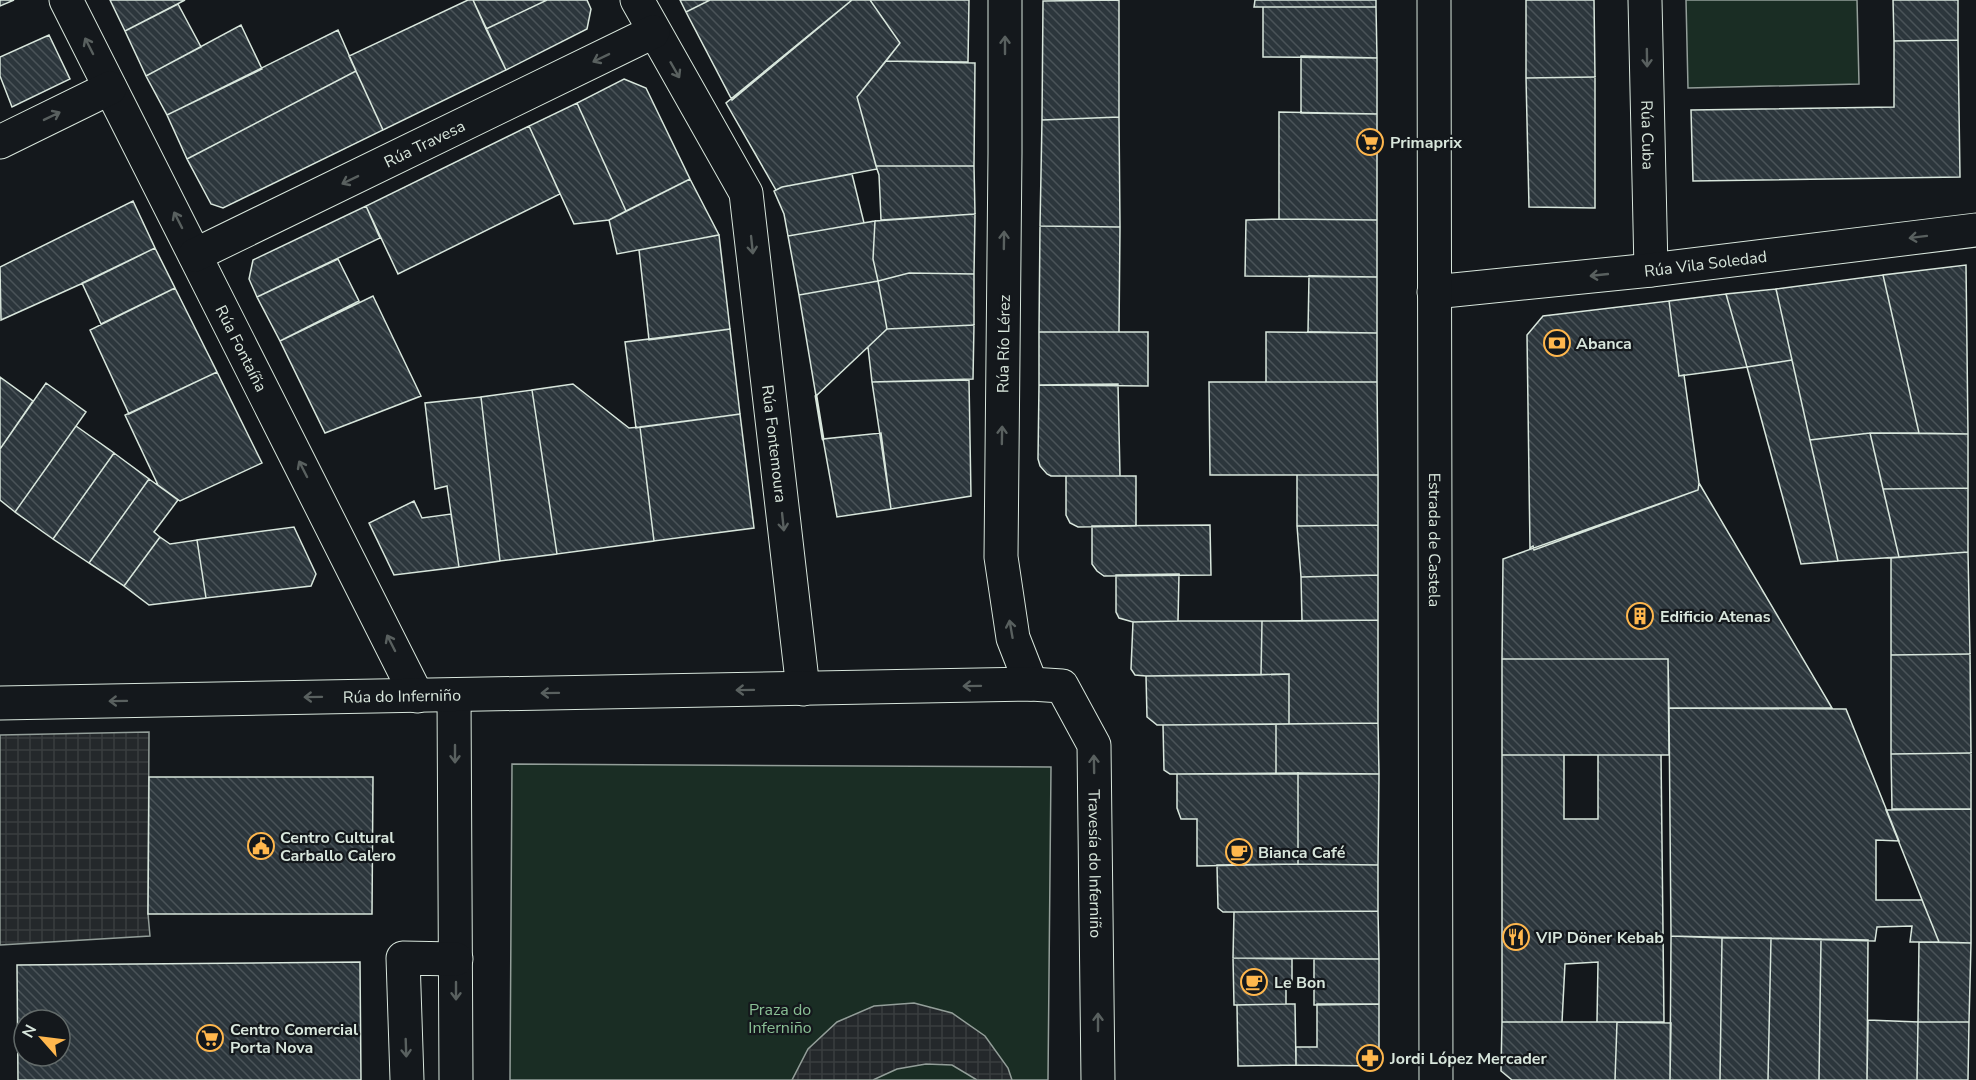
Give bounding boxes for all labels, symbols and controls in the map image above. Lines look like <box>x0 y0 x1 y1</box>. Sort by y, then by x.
one-way arrow <box>999 36 1011 56</box>
one-way arrow <box>83 38 95 56</box>
one-way arrow <box>1641 48 1652 68</box>
one-way arrow <box>592 52 610 64</box>
one-way arrow <box>670 60 681 78</box>
street label: Rúa Cuba <box>1635 100 1659 170</box>
one-way arrow <box>43 110 61 122</box>
street label: Rúa Travesa <box>380 115 469 173</box>
supermarket icon: Primaprix <box>1355 127 1385 157</box>
place label: Primaprix <box>1390 132 1462 154</box>
one-way arrow <box>341 174 359 186</box>
one-way arrow <box>171 212 183 230</box>
one-way arrow <box>999 231 1010 251</box>
one-way arrow <box>1909 231 1928 242</box>
one-way arrow <box>747 235 758 255</box>
street label: Rúa Vila Soledad <box>1643 246 1768 283</box>
one-way arrow <box>1590 270 1610 281</box>
street label: Rúa Río Lérez <box>992 295 1016 393</box>
street label: Rúa Fontaíña <box>210 302 272 396</box>
bank icon: Abanca <box>1542 328 1572 358</box>
place label: Abanca <box>1576 333 1632 355</box>
street label: Rúa Fontemoura <box>756 384 792 504</box>
one-way arrow <box>996 426 1008 446</box>
one-way arrow <box>297 461 309 479</box>
street label: Estrada de Castela <box>1423 473 1445 607</box>
one-way arrow <box>778 512 789 532</box>
building icon: Edificio Atenas <box>1625 601 1655 631</box>
place label: Edificio Atenas <box>1660 606 1771 628</box>
one-way arrow <box>1006 620 1017 640</box>
one-way arrow <box>385 635 396 653</box>
one-way arrow <box>963 680 983 691</box>
one-way arrow <box>735 684 755 696</box>
street label: Rúa do Inferniño <box>343 685 461 709</box>
one-way arrow <box>541 688 560 699</box>
one-way arrow <box>304 692 324 703</box>
one-way arrow <box>109 695 129 707</box>
one-way arrow <box>449 743 461 763</box>
one-way arrow <box>1088 754 1100 774</box>
street label: Travesía do Inferniño <box>1083 789 1106 938</box>
place label: Centro Cultural Carballo Calero <box>280 827 396 867</box>
public building icon: Centro Cultural Carballo Calero <box>246 831 276 861</box>
cafe icon: Bianca Café <box>1224 837 1254 867</box>
place label: Bianca Café <box>1258 842 1346 864</box>
restaurant icon: VIP Döner Kebab <box>1501 922 1531 952</box>
place label: VIP Döner Kebab <box>1535 927 1664 949</box>
cafe icon: Le Bon <box>1239 967 1269 997</box>
place label: Le Bon <box>1274 972 1326 994</box>
one-way arrow <box>450 980 462 1000</box>
park label: Praza do Inferniño <box>748 999 812 1039</box>
north arrow <box>12 1008 72 1068</box>
one-way arrow <box>1092 1012 1104 1032</box>
place label: Centro Comercial Porta Nova <box>230 1019 358 1059</box>
text: N <box>17 1021 42 1042</box>
supermarket icon: Centro Comercial Porta Nova <box>195 1023 225 1053</box>
one-way arrow <box>400 1037 411 1057</box>
pharmacy icon: Jordi López Mercader <box>1355 1043 1385 1073</box>
place label: Jordi López Mercader <box>1389 1048 1547 1070</box>

